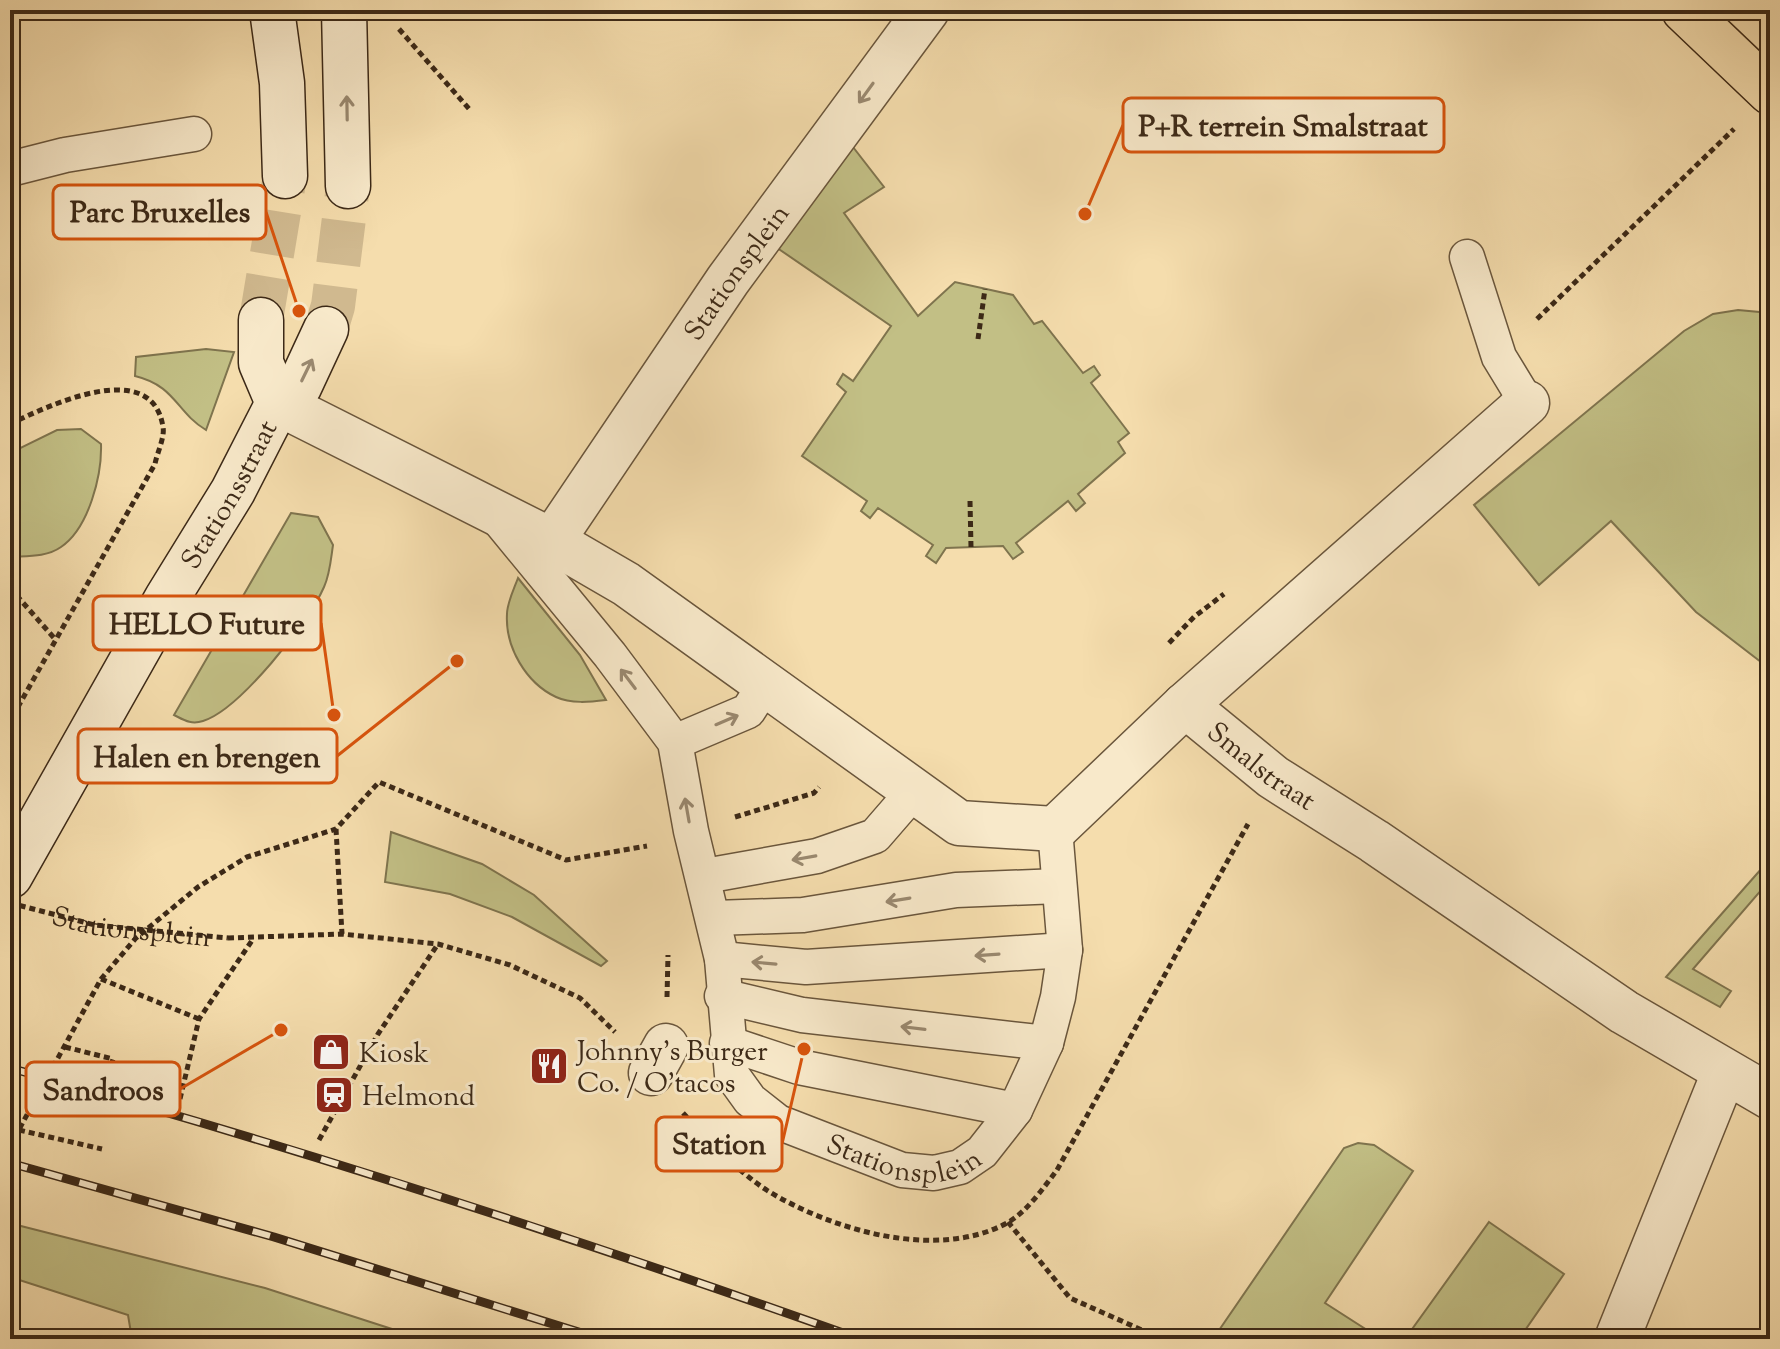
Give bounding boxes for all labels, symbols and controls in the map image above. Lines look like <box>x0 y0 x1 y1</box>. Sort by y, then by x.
one-way arrow <box>858 81 874 103</box>
one-way arrow <box>339 95 355 122</box>
callout: P+R terrein Smalstraat <box>1123 98 1444 152</box>
text: P+R terrein Smalstraat <box>1138 107 1428 150</box>
callout: Parc Bruxelles <box>53 185 266 239</box>
text: Parc Bruxelles <box>70 193 251 236</box>
street label: Stationsplein <box>676 197 801 350</box>
one-way arrow <box>300 358 315 382</box>
street label: Stationsstraat <box>172 414 289 578</box>
callout: HELLO Future <box>93 596 321 650</box>
text: HELLO Future <box>109 605 305 648</box>
one-way arrow <box>620 669 637 691</box>
one-way arrow <box>714 711 739 726</box>
street label: Smalstraat <box>1197 714 1323 822</box>
callout: Halen en brengen <box>78 729 337 783</box>
text: Halen en brengen <box>93 738 321 781</box>
one-way arrow <box>679 798 694 823</box>
one-way arrow <box>792 852 817 867</box>
one-way arrow <box>886 893 911 908</box>
street label: Stationsplein <box>47 898 212 959</box>
one-way arrow <box>974 948 1001 963</box>
one-way arrow <box>751 955 778 970</box>
one-way arrow <box>901 1020 926 1035</box>
shop icon: Kiosk <box>310 1031 352 1073</box>
place label: Johnny's Burger Co. / O'tacos <box>575 1033 768 1105</box>
place label: Kiosk <box>359 1035 429 1075</box>
restaurant icon: Johnny's Burger Co. / O'tacos <box>528 1045 570 1087</box>
callout: Sandroos <box>26 1062 180 1116</box>
text: Sandroos <box>42 1071 164 1114</box>
station icon: Helmond <box>313 1074 355 1116</box>
place label: Helmond <box>362 1078 475 1118</box>
callout: Station <box>656 1117 782 1171</box>
text: Station <box>672 1125 766 1168</box>
street label: Stationsplein <box>820 1126 991 1196</box>

